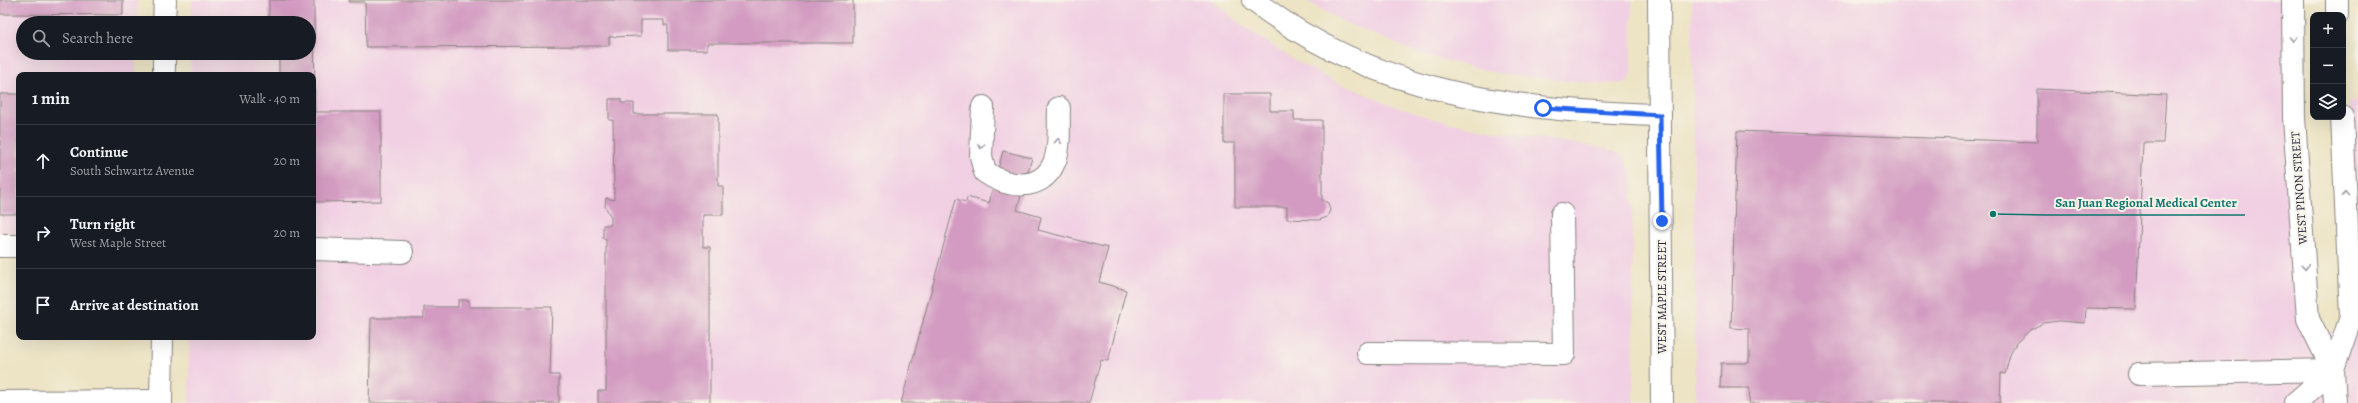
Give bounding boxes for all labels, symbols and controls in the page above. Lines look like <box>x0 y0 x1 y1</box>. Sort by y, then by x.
map controls <box>2310 12 2346 120</box>
button: + <box>2310 12 2346 48</box>
search box <box>16 16 316 60</box>
icon: search <box>30 27 52 49</box>
text: Search here <box>62 28 133 48</box>
one-way arrow <box>2289 36 2297 42</box>
button: − <box>2310 48 2346 84</box>
button: layers <box>2310 84 2346 120</box>
text: 1 min <box>32 87 70 110</box>
text: Walk · 40 m <box>239 90 300 107</box>
route start <box>1534 99 1552 117</box>
street label: WEST PINON STREET <box>2287 130 2311 246</box>
one-way arrow <box>1053 138 1062 144</box>
text: Continue <box>70 142 128 162</box>
one-way arrow <box>977 143 985 149</box>
icon: ahead <box>32 150 54 172</box>
text: 20 m <box>274 152 300 169</box>
text: South Schwartz Avenue <box>70 162 194 179</box>
callout: San Juan Regional Medical Center <box>2047 190 2245 215</box>
one-way arrow <box>2341 191 2350 197</box>
text: San Juan Regional Medical Center <box>2055 194 2237 211</box>
route end <box>1653 212 1671 230</box>
text: Turn right <box>70 214 135 234</box>
icon: right <box>32 222 54 244</box>
text: 20 m <box>274 224 300 241</box>
text: West Maple Street <box>70 234 166 251</box>
street label: WEST MAPLE STREET <box>1654 240 1670 355</box>
one-way arrow <box>2300 264 2309 270</box>
icon: arrive <box>32 294 54 316</box>
text: Arrive at destination <box>70 295 199 315</box>

